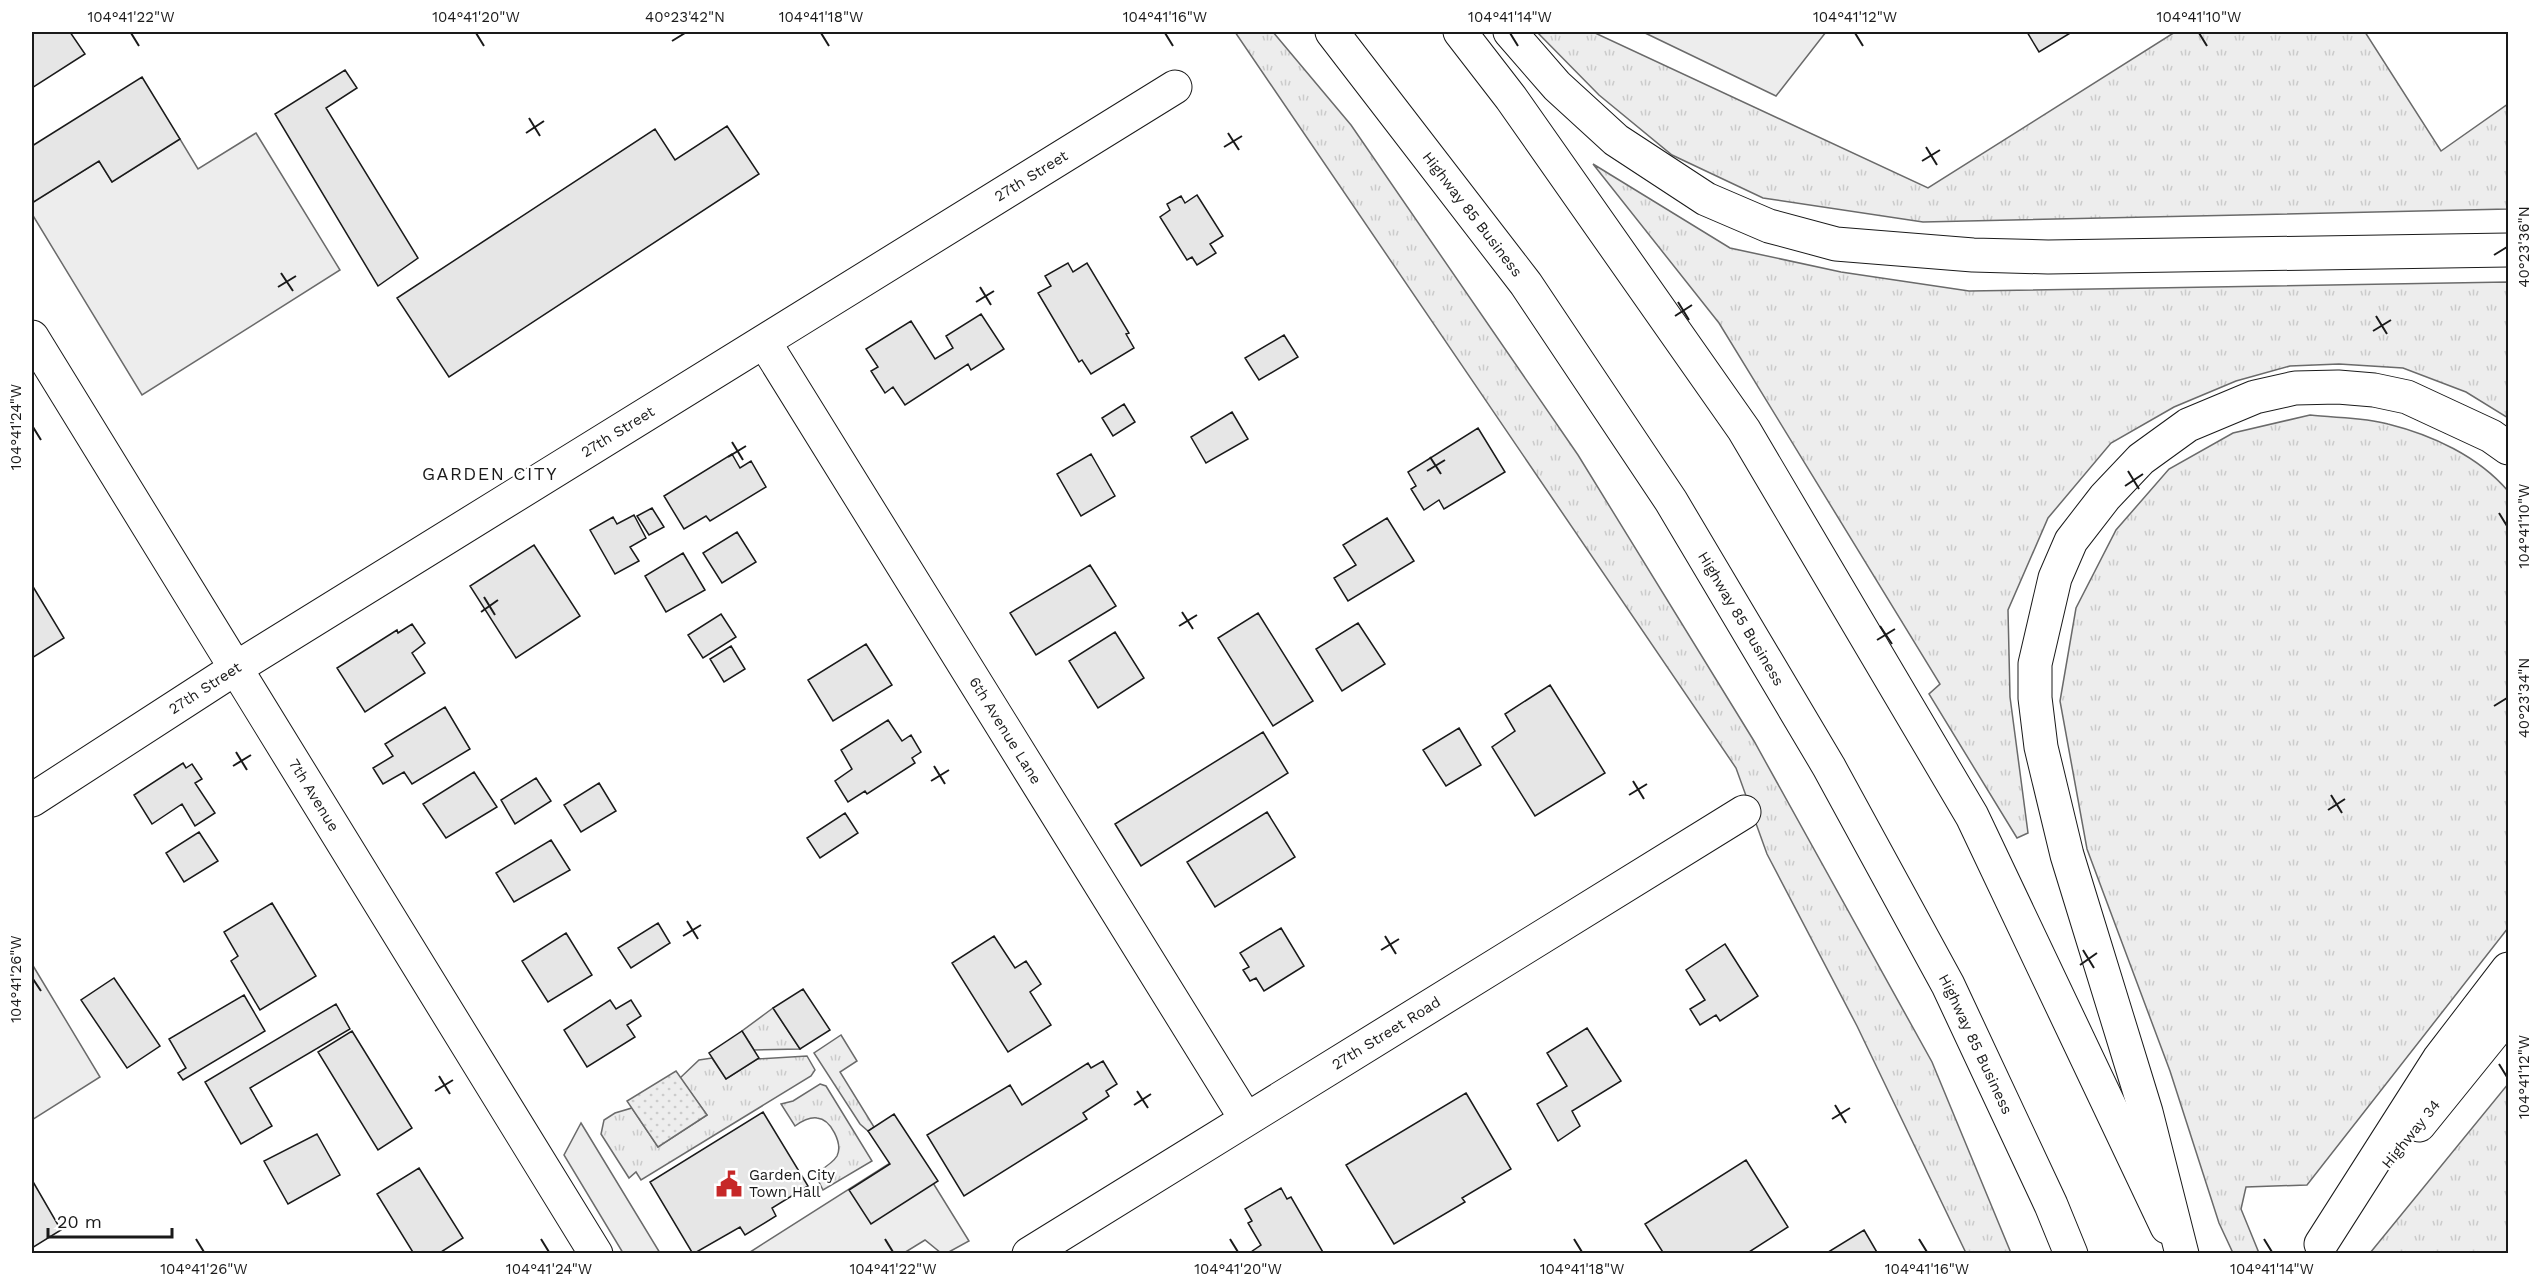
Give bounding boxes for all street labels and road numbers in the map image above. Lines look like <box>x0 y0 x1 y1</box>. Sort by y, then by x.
street label: 27th Street <box>991 146 1072 205</box>
street label: Highway 85 Business <box>1419 148 1526 280</box>
street label: 27th Street <box>578 402 658 461</box>
street label: Highway 85 Business <box>1694 548 1788 689</box>
street label: 27th Street <box>165 658 245 718</box>
street label: 6th Avenue Lane <box>965 674 1045 788</box>
street label: 7th Avenue <box>285 756 343 835</box>
street label: Highway 85 Business <box>1935 971 2016 1117</box>
street label: 27th Street Road <box>1329 993 1444 1074</box>
street label: Highway 34 <box>2378 1096 2444 1172</box>

